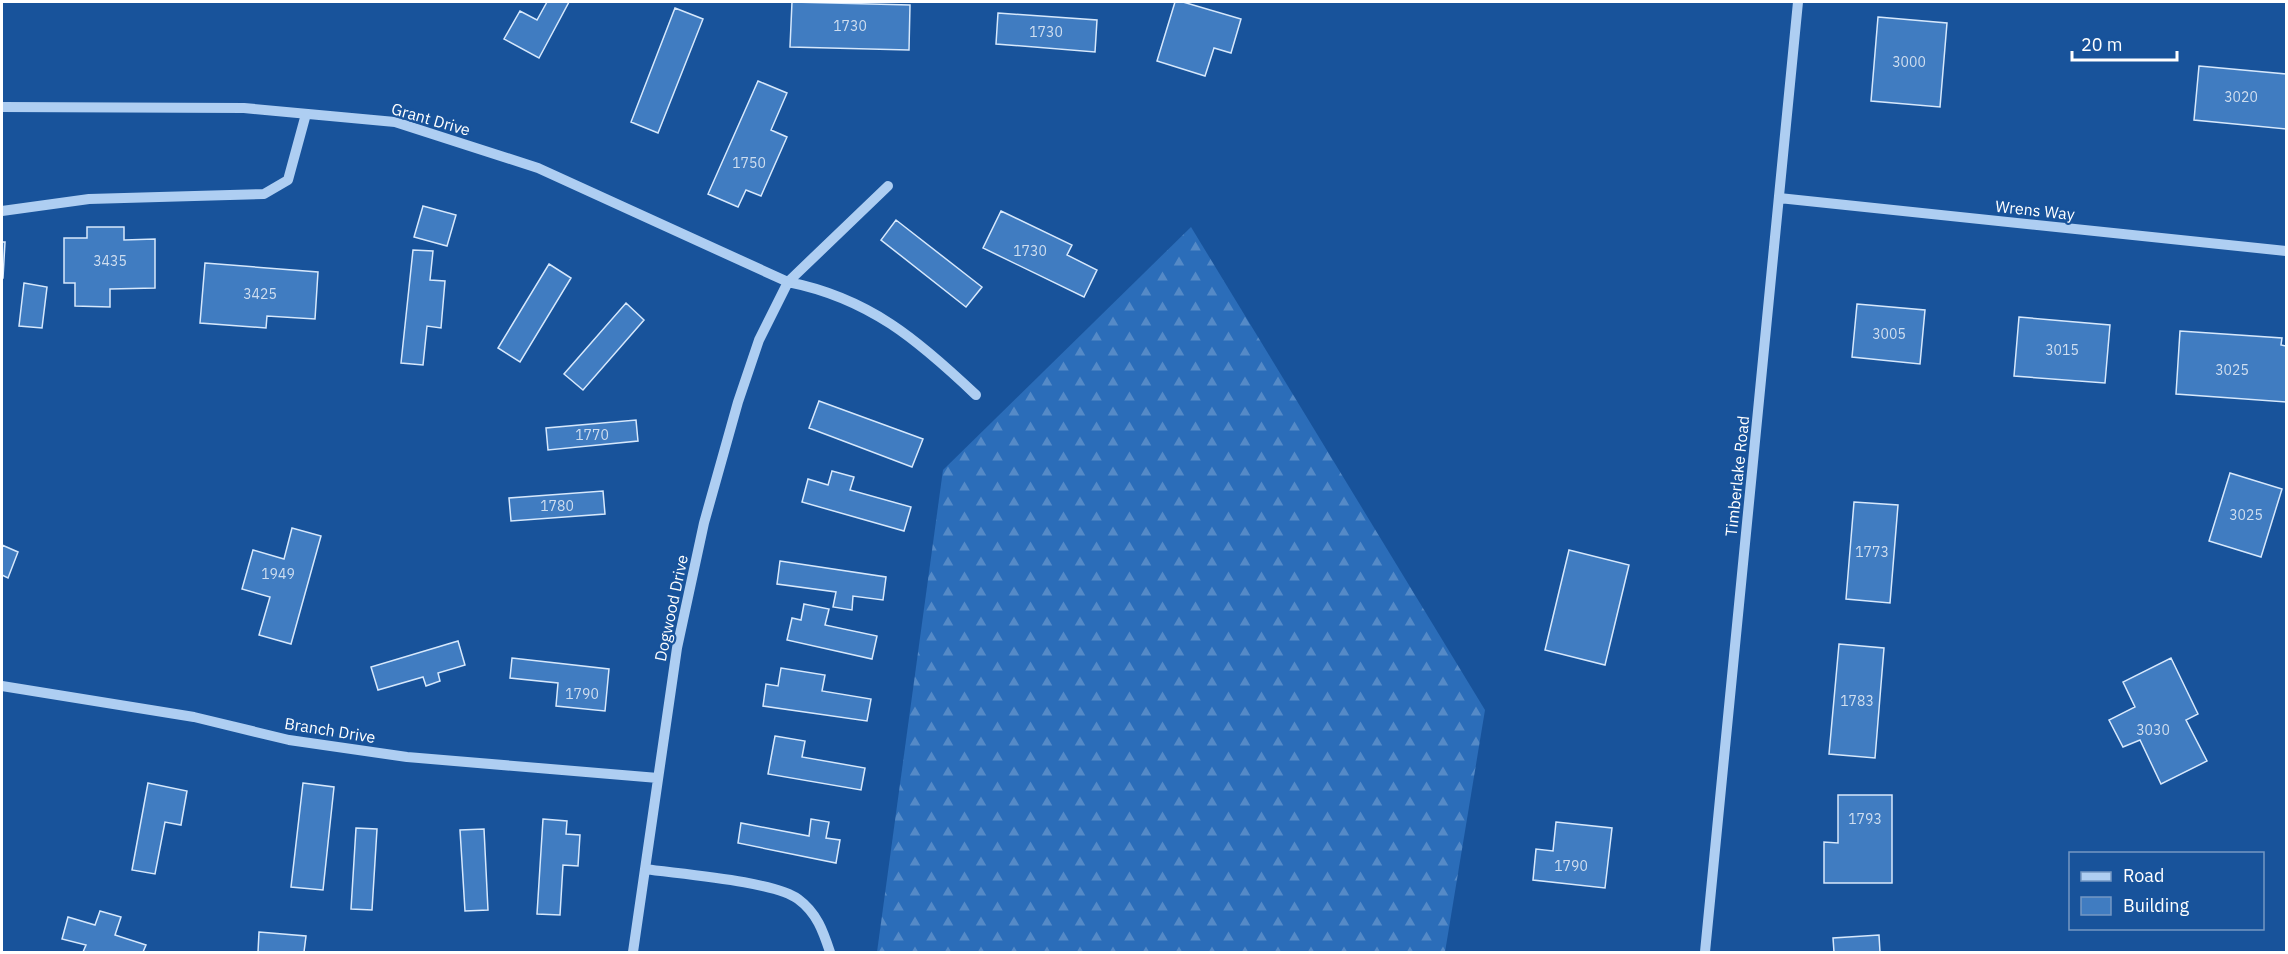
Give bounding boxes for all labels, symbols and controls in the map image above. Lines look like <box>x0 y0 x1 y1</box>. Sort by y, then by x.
house number: 1730 <box>833 17 867 35</box>
house number: 1730 <box>1029 23 1063 41</box>
scale bar <box>2072 24 2177 62</box>
text: 20 m <box>2081 33 2123 56</box>
house number: 3000 <box>1892 53 1926 71</box>
house number: 3020 <box>2224 88 2258 106</box>
street label: Grant Drive <box>389 98 473 140</box>
house number: 1750 <box>732 154 766 172</box>
street label: Wrens Way <box>1994 196 2076 224</box>
house number: 1730 <box>1013 242 1047 260</box>
house number: 3435 <box>93 252 127 270</box>
house number: 3425 <box>243 285 277 303</box>
house number: 3005 <box>1872 325 1906 343</box>
house number: 3015 <box>2045 341 2079 359</box>
house number: 3025 <box>2215 361 2249 379</box>
street label: Timberlake Road <box>1721 415 1753 537</box>
house number: 1770 <box>575 426 609 444</box>
house number: 1780 <box>540 497 574 515</box>
house number: 3025 <box>2229 506 2263 524</box>
house number: 1773 <box>1855 543 1889 561</box>
street label: Dogwood Drive <box>650 553 692 663</box>
house number: 1949 <box>261 565 295 583</box>
house number: 1790 <box>565 685 599 703</box>
house number: 1783 <box>1840 692 1874 710</box>
street label: Branch Drive <box>283 713 377 747</box>
house number: 3030 <box>2136 721 2170 739</box>
house number: 1793 <box>1848 810 1882 828</box>
legend <box>2069 852 2264 930</box>
house number: 1790 <box>1554 857 1588 875</box>
text: Road <box>2123 864 2164 887</box>
text: Building <box>2123 894 2190 917</box>

